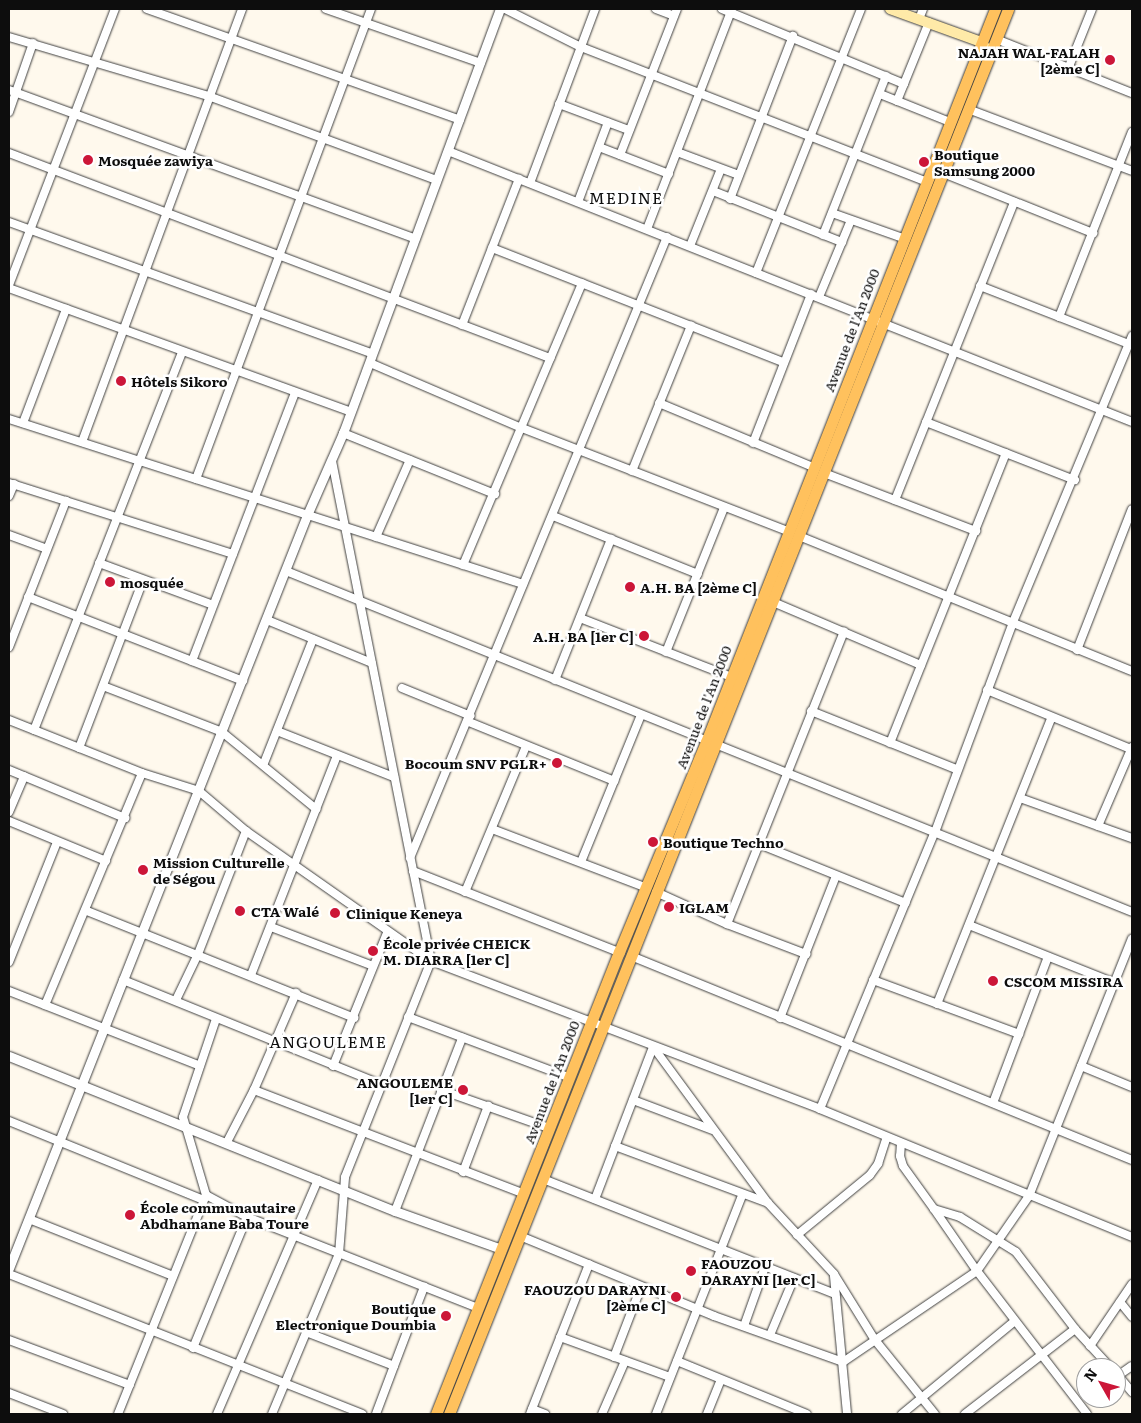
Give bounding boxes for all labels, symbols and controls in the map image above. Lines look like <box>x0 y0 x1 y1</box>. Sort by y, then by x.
place label: NAJAH WAL-FALAH [2ème C] <box>958 44 1100 76</box>
marker: NAJAH WAL-FALAH [2ème C] <box>1104 54 1116 66</box>
place label: Boutique Samsung 2000 <box>934 146 1035 178</box>
place label: Mosquée zawiya <box>98 152 213 168</box>
marker: Mosquée zawiya <box>82 154 94 166</box>
marker: Boutique Samsung 2000 <box>918 156 930 168</box>
district label: MEDINE <box>588 187 664 207</box>
street label: Avenue de l'An 2000 <box>820 266 882 394</box>
place label: Hôtels Sikoro <box>131 373 228 389</box>
marker: Hôtels Sikoro <box>115 375 127 387</box>
place label: mosquée <box>120 574 184 590</box>
marker: mosquée <box>104 576 116 588</box>
place label: A.H. BA [2ème C] <box>640 579 757 595</box>
marker: A.H. BA [2ème C] <box>624 581 636 593</box>
place label: A.H. BA [1er C] <box>533 628 634 644</box>
marker: A.H. BA [1er C] <box>638 630 650 642</box>
street label: Avenue de l'An 2000 <box>672 643 734 771</box>
place label: Bocoum SNV PGLR+ <box>405 755 547 771</box>
marker: Bocoum SNV PGLR+ <box>551 757 563 769</box>
place label: Boutique Techno <box>663 834 784 850</box>
marker: Boutique Techno <box>647 836 659 848</box>
place label: Mission Culturelle de Ségou <box>153 854 285 886</box>
marker: Mission Culturelle de Ségou <box>137 864 149 876</box>
place label: IGLAM <box>679 899 729 915</box>
marker: IGLAM <box>663 901 675 913</box>
place label: CTA Walé <box>251 903 319 919</box>
marker: CTA Walé <box>233 904 247 918</box>
place label: Clinique Keneya <box>346 905 462 921</box>
marker: Clinique Keneya <box>328 906 342 920</box>
place label: École privée CHEICK M. DIARRA [1er C] <box>383 935 530 968</box>
marker: École privée CHEICK M. DIARRA [1er C] <box>367 945 379 957</box>
place label: CSCOM MISSIRA <box>1004 973 1123 989</box>
marker: CSCOM MISSIRA <box>986 974 1000 988</box>
street label: Avenue de l'An 2000 <box>520 1018 582 1146</box>
district label: ANGOULEME <box>268 1031 388 1051</box>
place label: ANGOULEME [1er C] <box>357 1074 453 1106</box>
marker: ANGOULEME [1er C] <box>457 1084 469 1096</box>
place label: École communautaire Abdhamane Baba Toure <box>140 1199 309 1232</box>
marker: École communautaire Abdhamane Baba Toure <box>124 1209 136 1221</box>
place label: FAOUZOU DARAYNI [1er C] <box>701 1255 816 1288</box>
marker: FAOUZOU DARAYNI [1er C] <box>685 1265 697 1277</box>
place label: FAOUZOU DARAYNI [2ème C] <box>524 1281 666 1314</box>
marker: FAOUZOU DARAYNI [2ème C] <box>670 1291 682 1303</box>
place label: Boutique Electronique Doumbia <box>276 1300 436 1332</box>
marker: Boutique Electronique Doumbia <box>440 1310 452 1322</box>
north arrow <box>1076 1358 1126 1408</box>
text: N <box>1078 1364 1101 1385</box>

